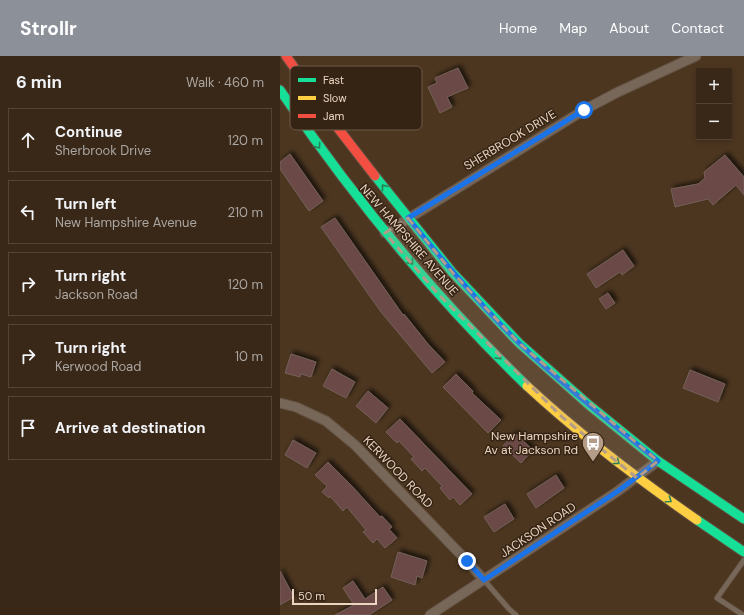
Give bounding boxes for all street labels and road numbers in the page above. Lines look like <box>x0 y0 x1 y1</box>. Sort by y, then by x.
street label: SHERBROOK DRIVE <box>461 106 559 174</box>
street label: NEW HAMPSHIRE AVENUE <box>356 181 462 299</box>
street label: KERWOOD ROAD <box>360 433 436 511</box>
street label: JACKSON ROAD <box>497 499 579 561</box>

